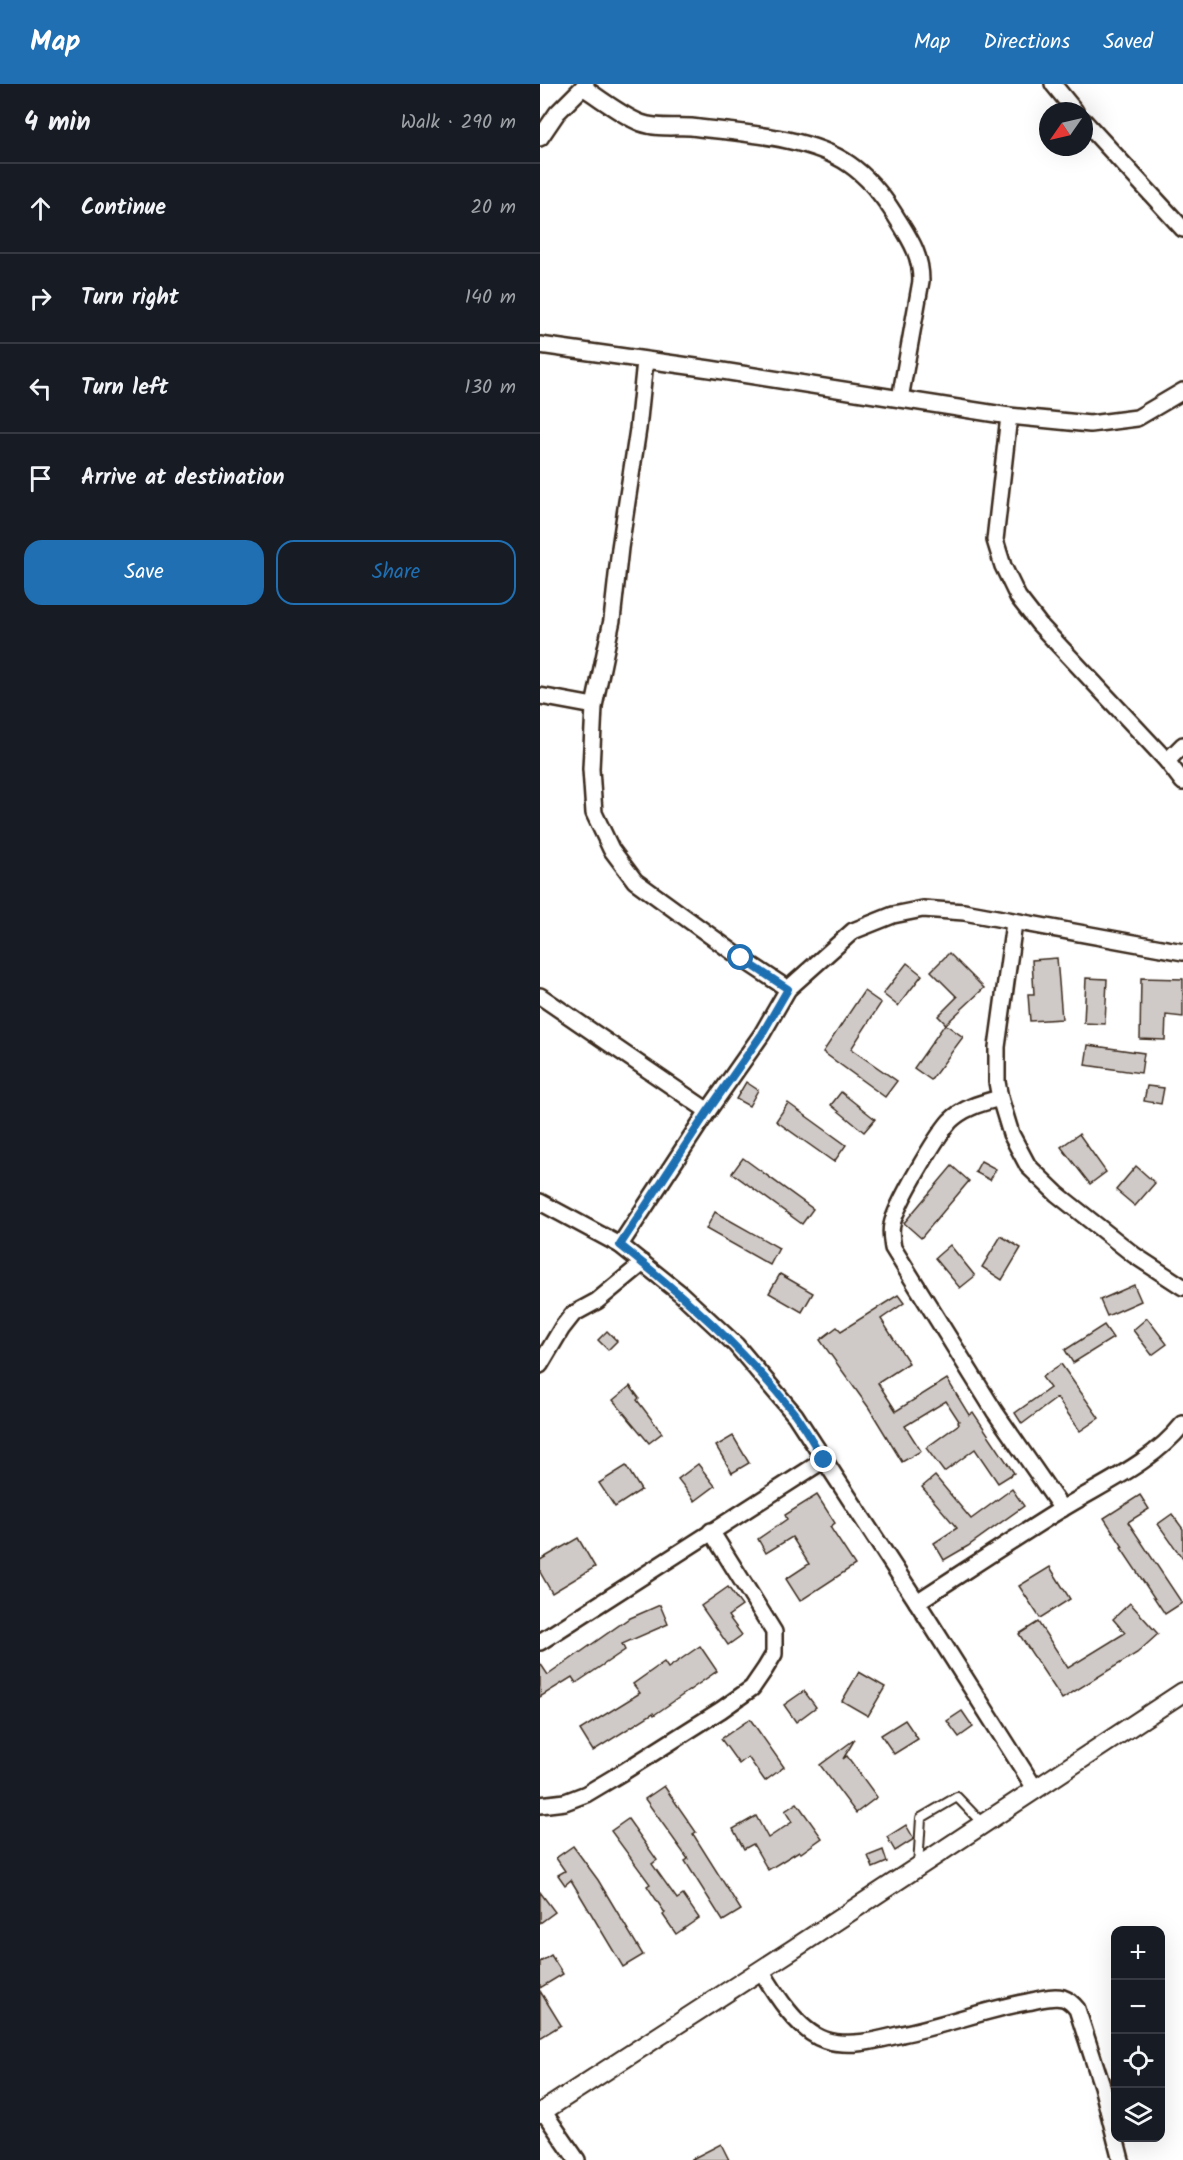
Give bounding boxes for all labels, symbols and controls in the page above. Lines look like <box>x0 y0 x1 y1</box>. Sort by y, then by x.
text: Map <box>30 20 81 65</box>
text: Map <box>914 26 950 59</box>
text: Directions <box>983 26 1070 59</box>
text: Saved <box>1103 26 1153 59</box>
text: 4 min <box>24 102 91 144</box>
north arrow <box>1039 102 1093 156</box>
text: Walk · 290 m <box>401 107 516 139</box>
text: Continue <box>81 191 166 226</box>
icon: ahead <box>24 192 57 225</box>
text: 20 m <box>470 192 516 224</box>
text: Turn right <box>81 281 179 316</box>
icon: right <box>24 282 57 315</box>
text: 140 m <box>465 282 516 314</box>
text: Turn left <box>81 371 168 406</box>
icon: left <box>24 372 57 405</box>
text: 130 m <box>464 372 516 404</box>
text: Arrive at destination <box>81 461 284 496</box>
icon: arrive <box>24 462 57 495</box>
button: Save <box>24 540 264 605</box>
button: Share <box>276 540 516 605</box>
route start <box>727 944 753 970</box>
route end <box>810 1446 836 1472</box>
map controls <box>1111 1926 1165 2142</box>
button: + <box>1111 1926 1165 1980</box>
button: − <box>1111 1980 1165 2034</box>
button: locate <box>1111 2034 1165 2088</box>
button: layers <box>1111 2088 1165 2142</box>

